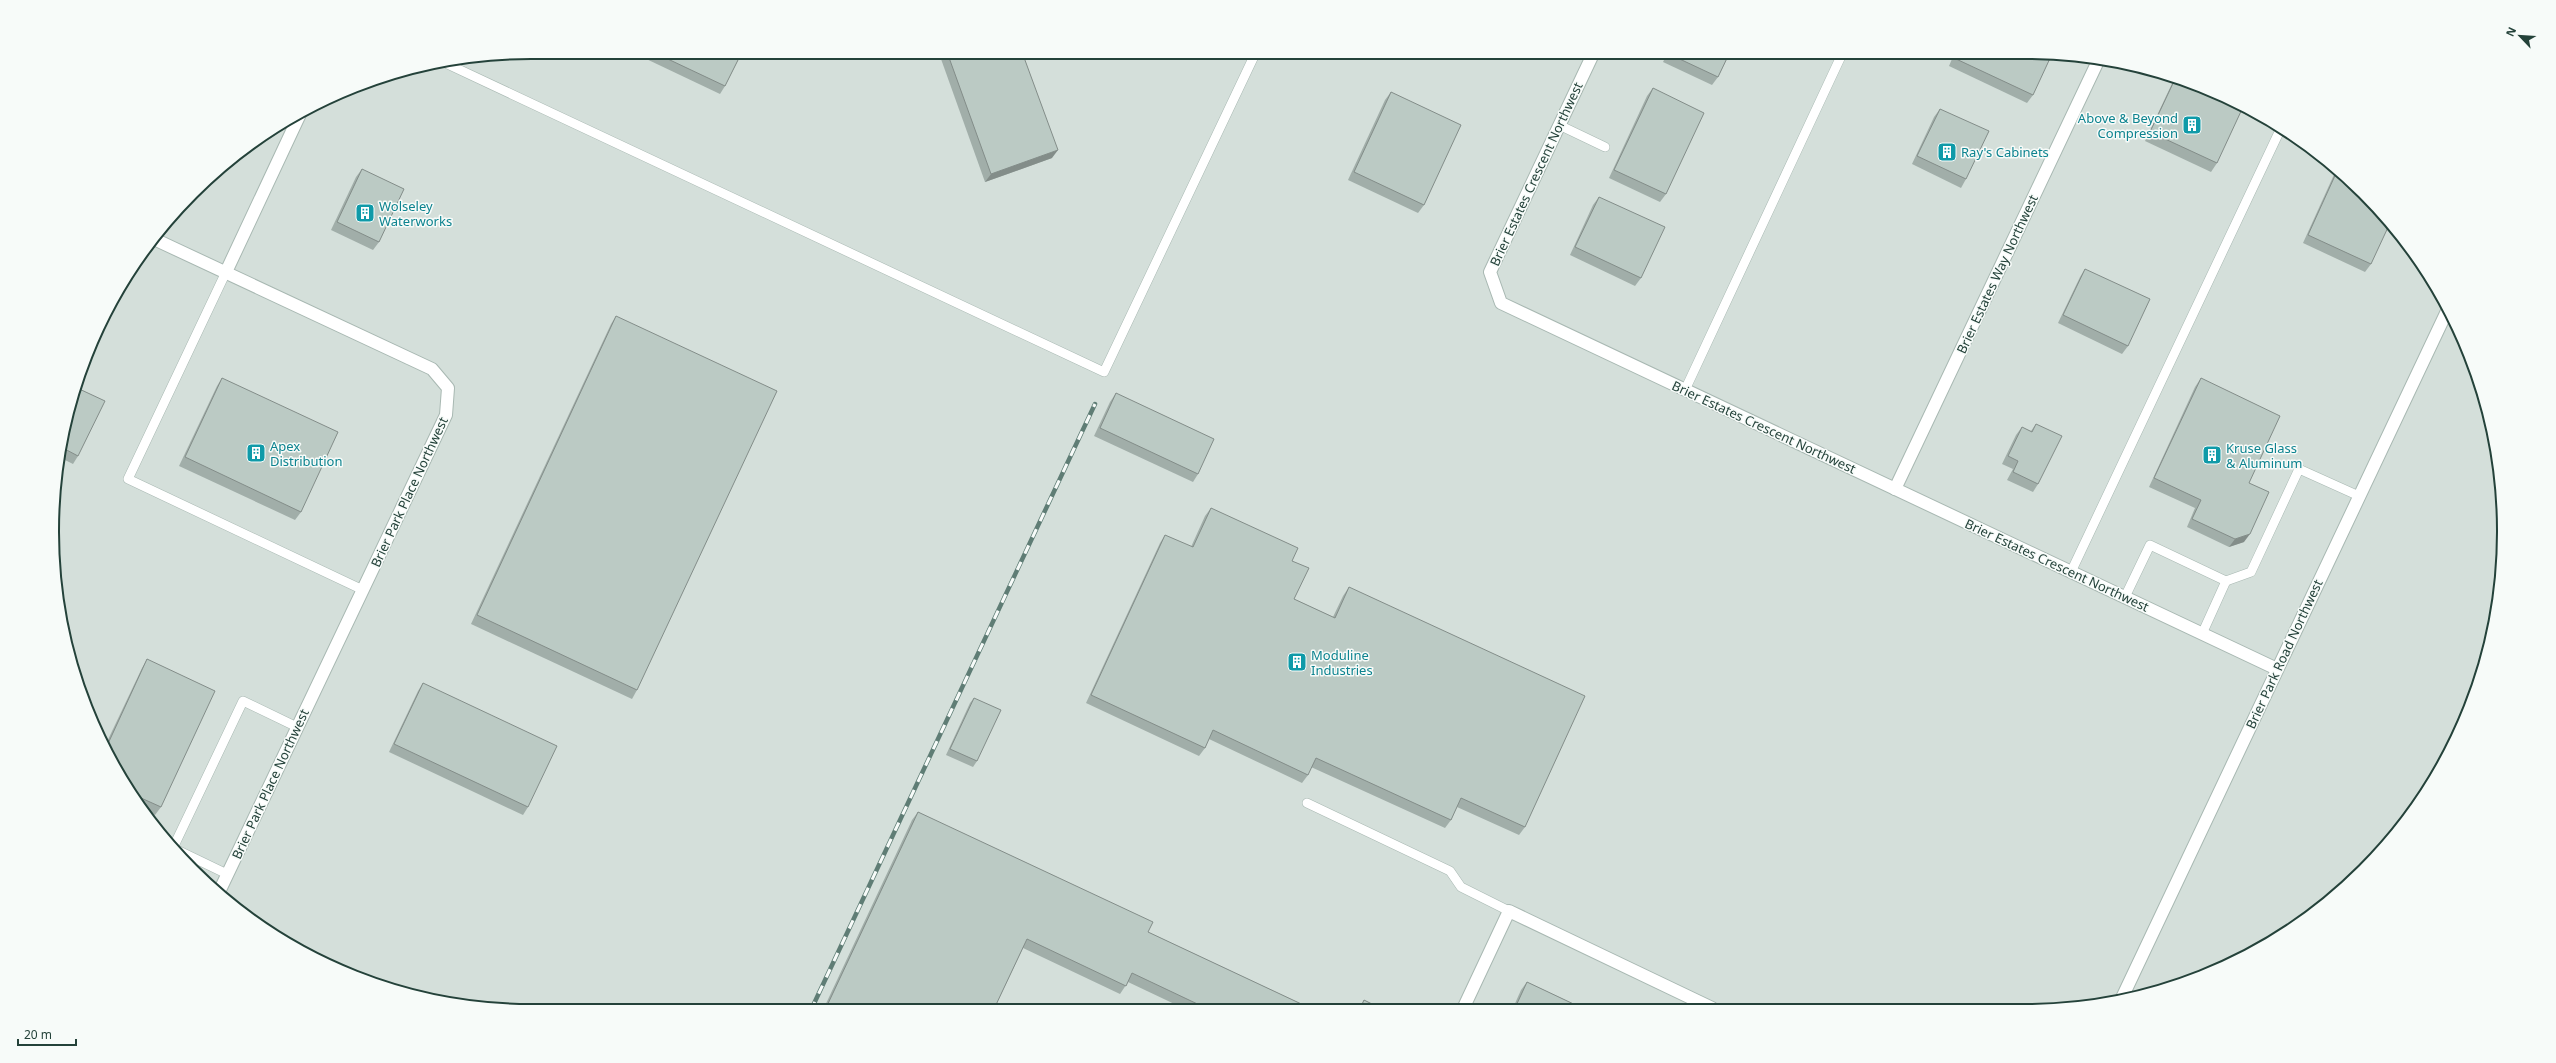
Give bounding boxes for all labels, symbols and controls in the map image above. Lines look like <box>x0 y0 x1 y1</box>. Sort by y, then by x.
north arrow <box>2500 16 2540 56</box>
text: N <box>2502 24 2519 39</box>
street label: Brier Estates Crescent Northwest <box>1485 79 1587 269</box>
place label: Above & Beyond Compression <box>2078 109 2178 142</box>
building icon: Above & Beyond Compression <box>2181 114 2203 136</box>
building icon: Ray's Cabinets <box>1936 141 1958 163</box>
place label: Ray's Cabinets <box>1961 143 2049 161</box>
street label: Brier Estates Way Northwest <box>1952 191 2042 357</box>
place label: Wolseley Waterworks <box>379 197 452 230</box>
building icon: Wolseley Waterworks <box>354 202 376 224</box>
street label: Brier Estates Crescent Northwest <box>1669 376 1859 478</box>
street label: Brier Park Place Northwest <box>366 414 452 570</box>
place label: Apex Distribution <box>270 437 342 470</box>
place label: Kruse Glass & Aluminum <box>2226 439 2302 472</box>
building icon: Apex Distribution <box>245 442 267 464</box>
building icon: Kruse Glass & Aluminum <box>2201 444 2223 466</box>
street label: Brier Estates Crescent Northwest <box>1962 514 2152 616</box>
street label: Brier Park Road Northwest <box>2241 576 2327 732</box>
place label: Moduline Industries <box>1311 646 1373 679</box>
building icon: Moduline Industries <box>1286 651 1308 673</box>
street label: Brier Park Place Northwest <box>227 706 313 862</box>
scale bar <box>18 1021 76 1047</box>
text: 20 m <box>24 1026 52 1043</box>

